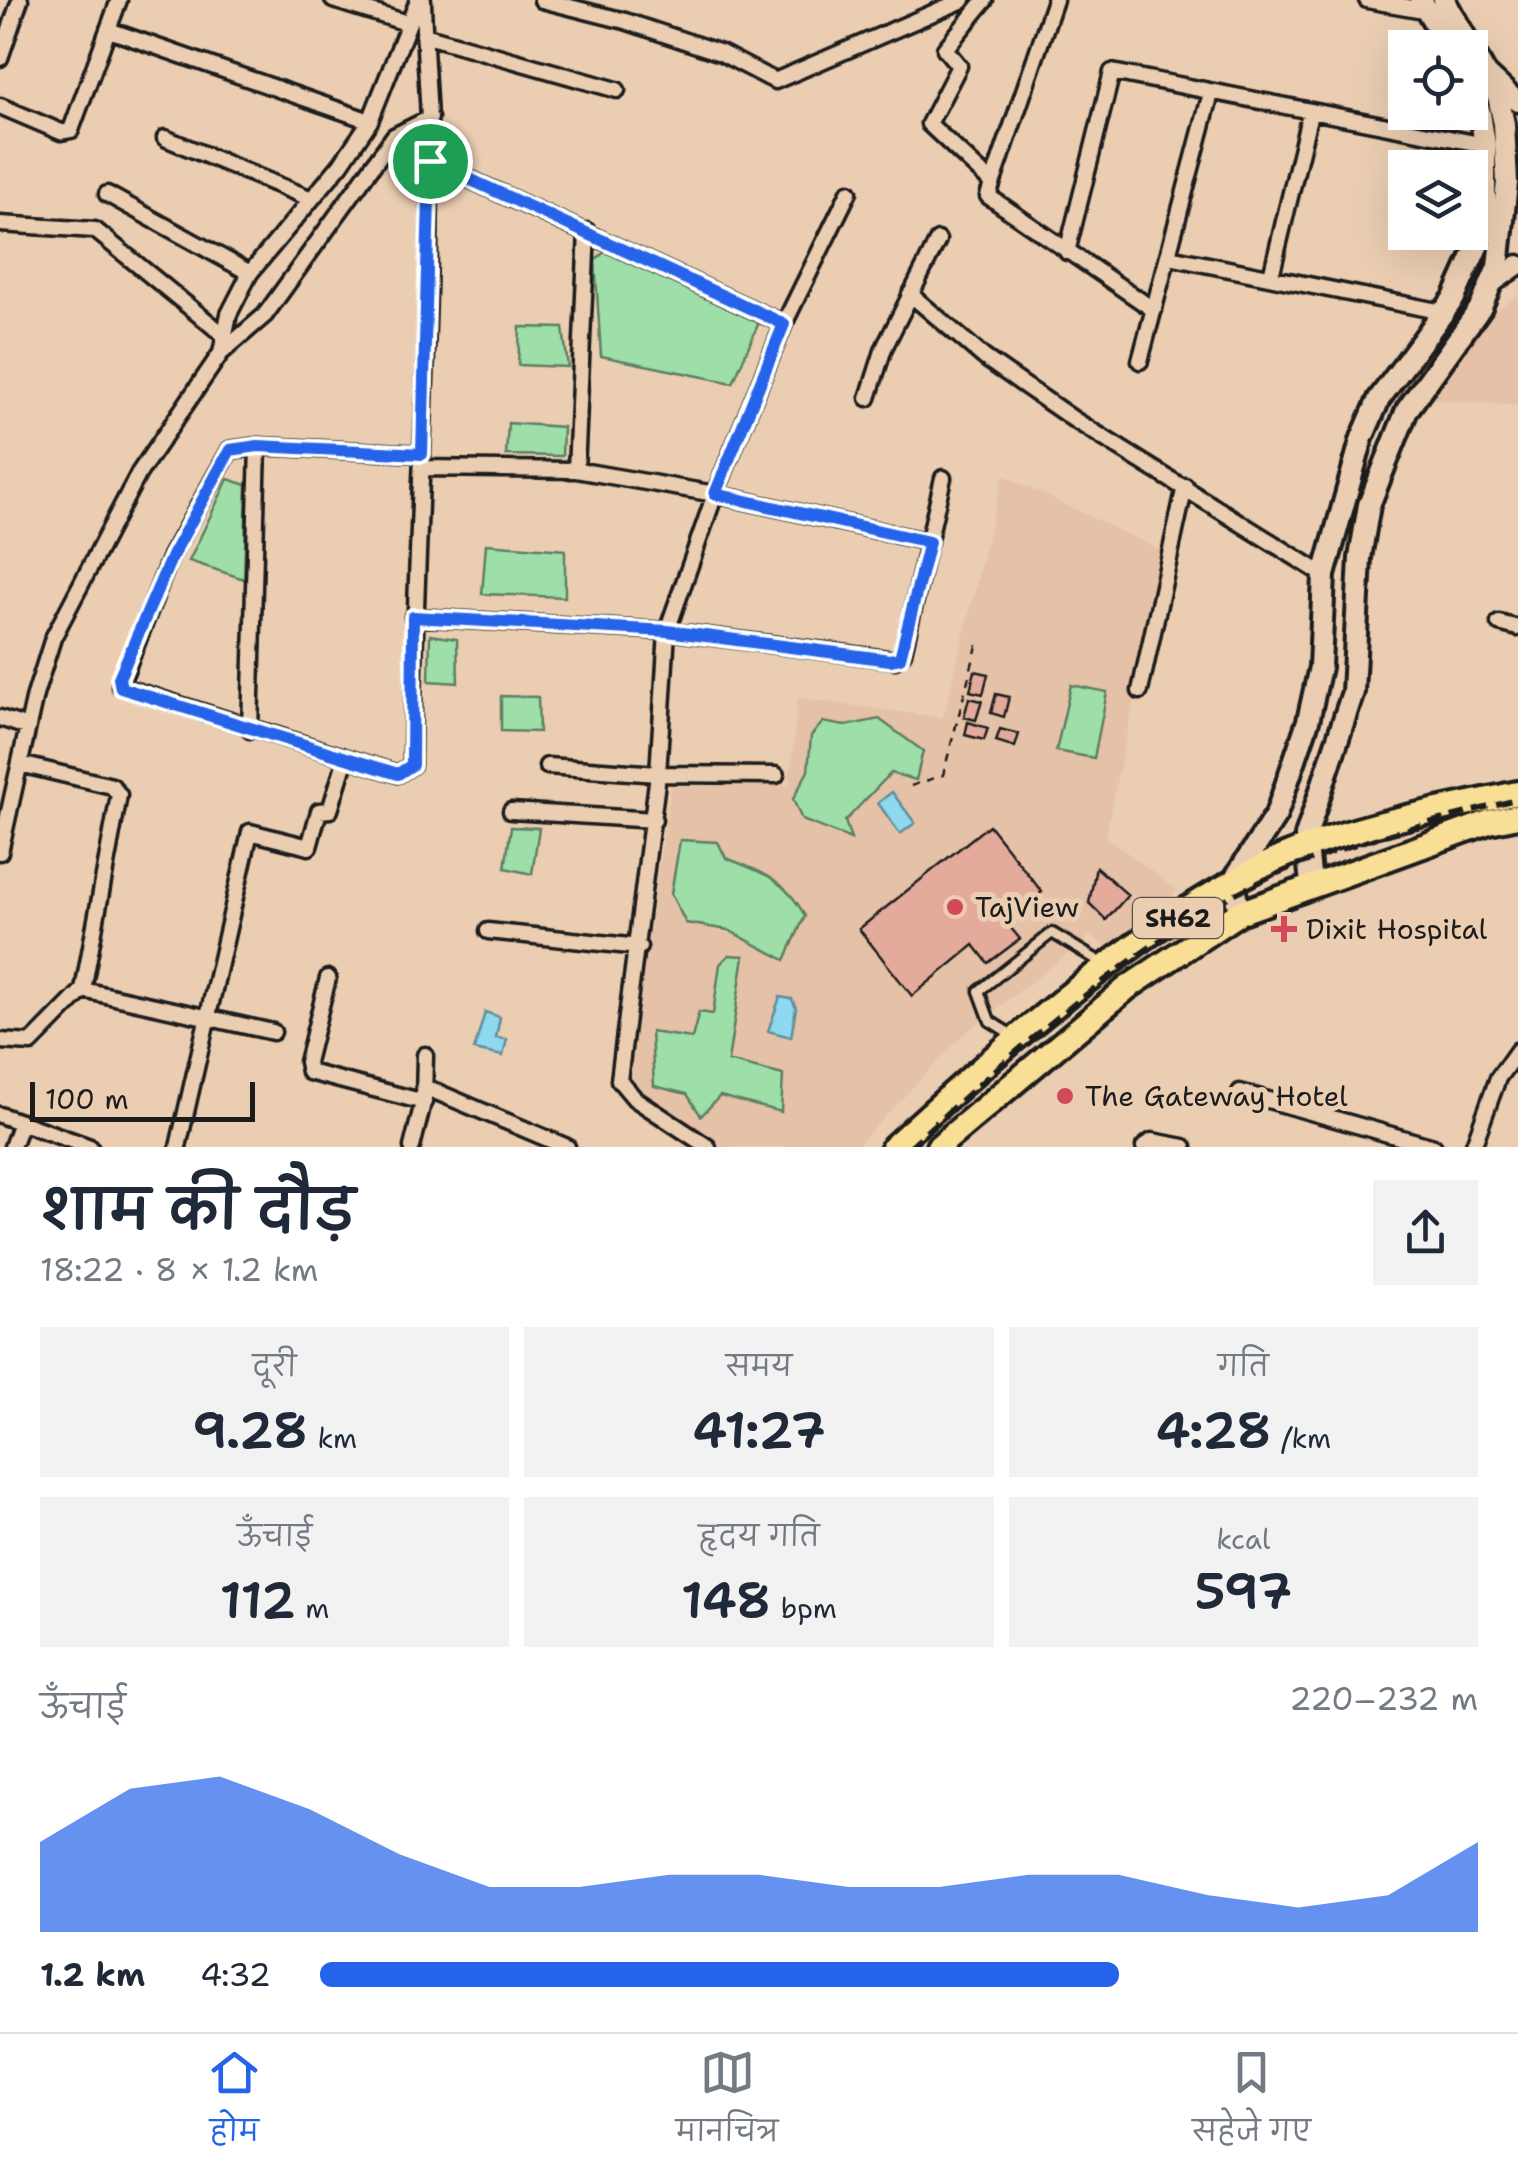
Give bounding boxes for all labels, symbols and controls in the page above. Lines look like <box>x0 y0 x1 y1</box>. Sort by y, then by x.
map controls <box>1388 30 1488 250</box>
button: locate <box>1388 30 1488 130</box>
pin <box>388 119 473 204</box>
icon: arrive <box>403 134 458 189</box>
button: layers <box>1388 150 1488 250</box>
place label: TajView <box>975 888 1079 926</box>
marker: TajView <box>944 896 966 918</box>
road number: SH62 <box>1133 898 1223 938</box>
place label: Dixit Hospital <box>1306 910 1488 948</box>
marker: Dixit Hospital <box>1271 916 1297 942</box>
scale bar <box>30 1077 255 1122</box>
place label: The Gateway Hotel <box>1085 1077 1348 1115</box>
text: 100 m <box>45 1080 129 1118</box>
marker: The Gateway Hotel <box>1054 1085 1076 1107</box>
text: शाम की दौड़ <box>40 1173 355 1247</box>
button: share <box>1373 1180 1478 1285</box>
text: 18:22 · 8 × 1.2 km <box>40 1248 318 1291</box>
text: दूरी <box>253 1347 297 1385</box>
text: समय <box>726 1347 792 1385</box>
text: गति <box>1218 1347 1269 1385</box>
text: 9.28 <box>192 1397 308 1464</box>
text: 41:27 <box>692 1397 826 1464</box>
text: 4:28 <box>1156 1397 1272 1464</box>
text: km <box>308 1419 357 1457</box>
text: /km <box>1272 1419 1331 1457</box>
text: ऊँचाई <box>237 1517 312 1555</box>
text: हृदय गति <box>698 1517 820 1555</box>
text: kcal <box>1216 1520 1271 1558</box>
text: 597 <box>1194 1558 1292 1625</box>
text: 112 <box>220 1567 296 1634</box>
text: 148 <box>681 1567 771 1634</box>
text: m <box>296 1589 329 1627</box>
text: bpm <box>771 1589 837 1627</box>
text: 220–232 m <box>1289 1677 1478 1720</box>
text: ऊँचाई <box>40 1685 126 1728</box>
text: 1.2 km <box>40 1953 145 1996</box>
text: 4:32 <box>200 1953 271 1996</box>
tab: होम <box>207 2045 262 2162</box>
tab: मानचित्र <box>676 2045 779 2162</box>
tab: सहेजे गए <box>1192 2045 1311 2162</box>

